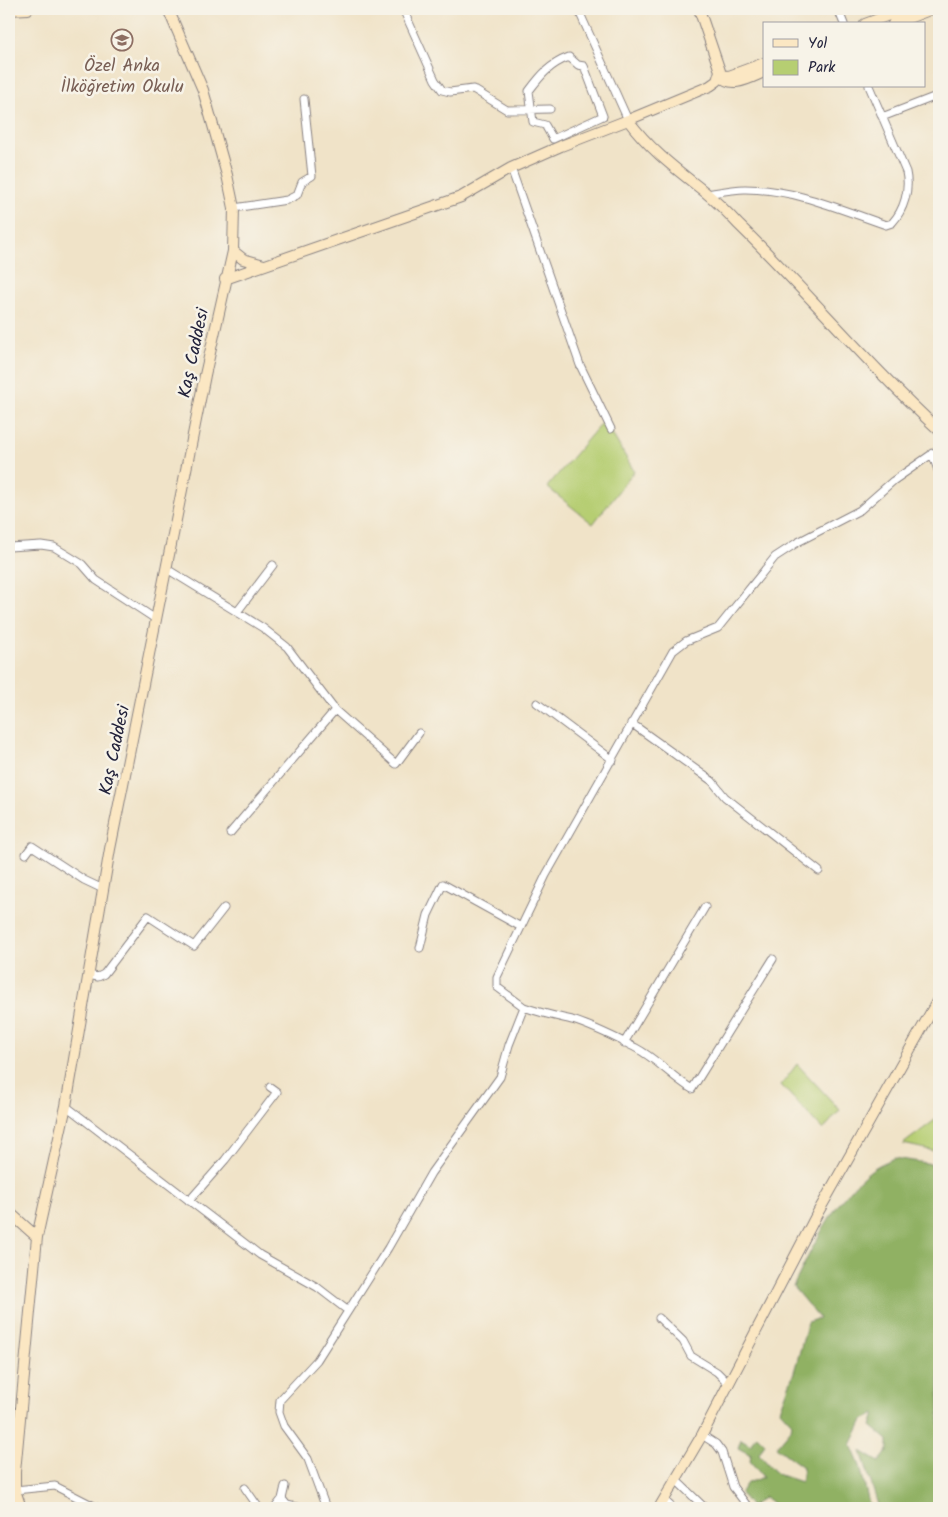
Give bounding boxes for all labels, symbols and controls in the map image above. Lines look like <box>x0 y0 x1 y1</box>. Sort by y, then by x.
legend <box>763 22 926 88</box>
school or university icon: Özel Anka İlköğretim Okulu <box>110 28 134 52</box>
text: Yol <box>808 32 827 56</box>
place label: Özel Anka İlköğretim Okulu <box>60 52 184 102</box>
text: Park <box>808 56 836 80</box>
street label: Kaş Caddesi <box>171 305 218 401</box>
street label: Kaş Caddesi <box>92 702 139 798</box>

